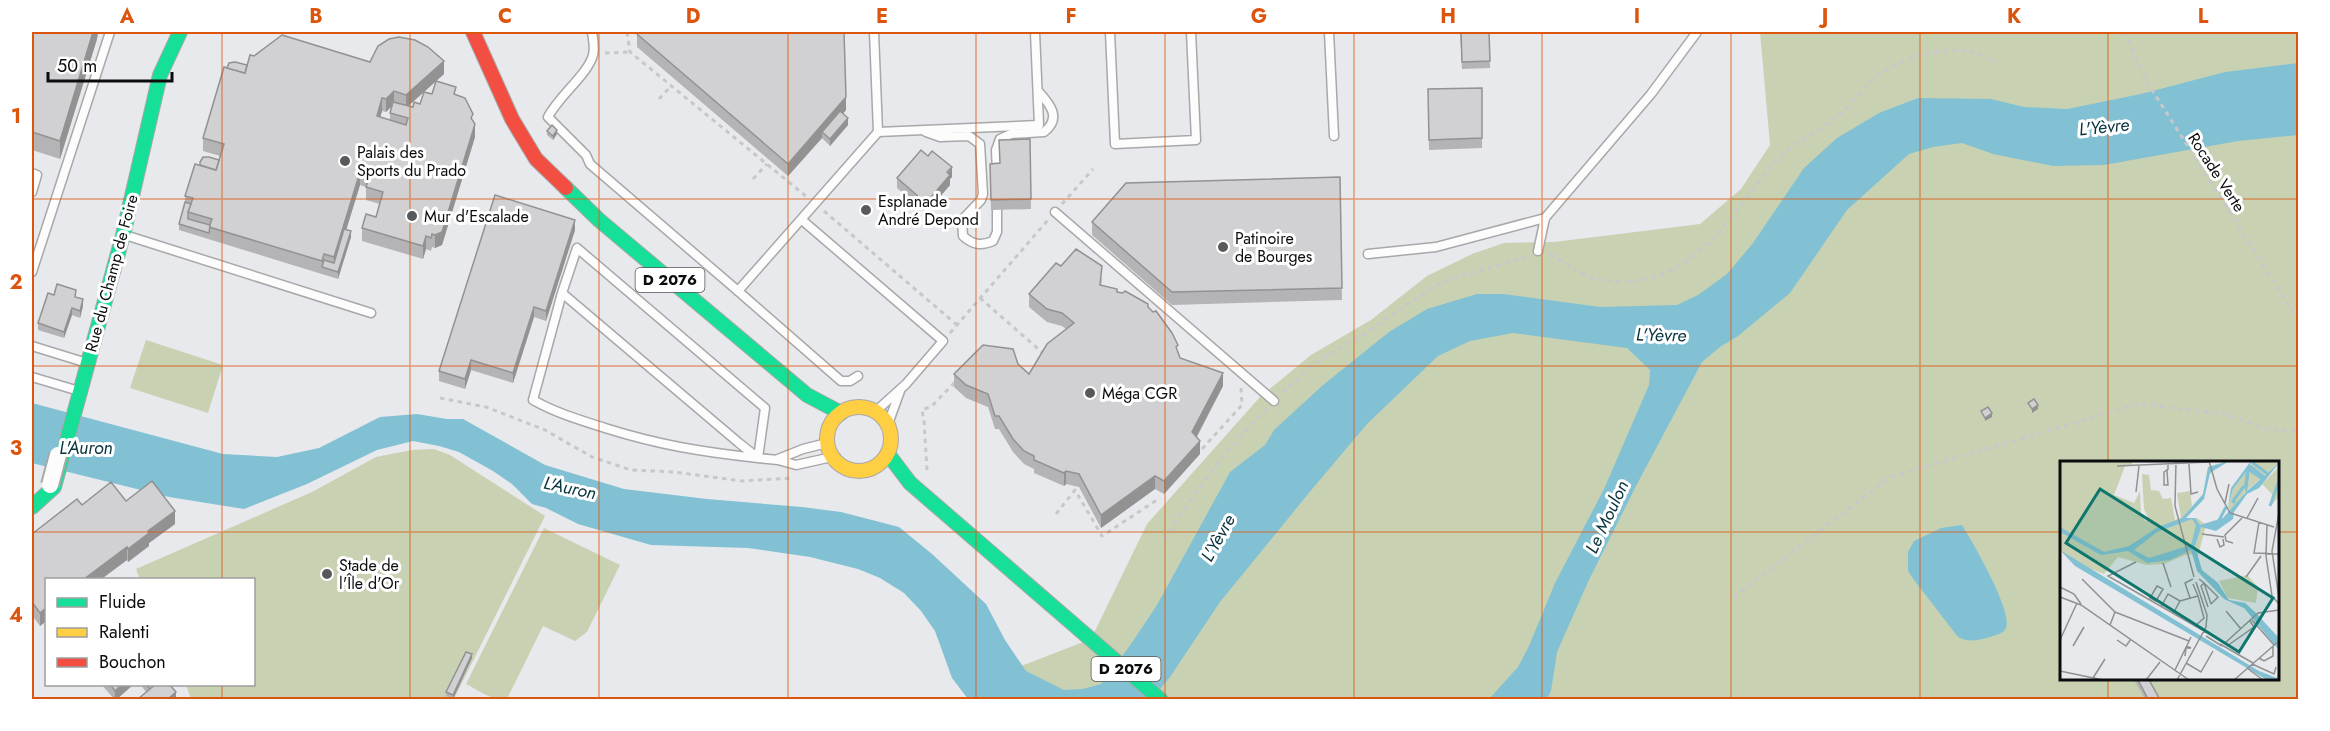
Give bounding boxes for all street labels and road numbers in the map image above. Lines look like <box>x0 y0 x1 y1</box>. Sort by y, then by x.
street label: Rocade Verte <box>2182 128 2251 216</box>
street label: Rue du Champ de Foire <box>79 192 144 354</box>
road number: D 2076 <box>636 268 704 292</box>
road number: D 2076 <box>1092 657 1160 681</box>

